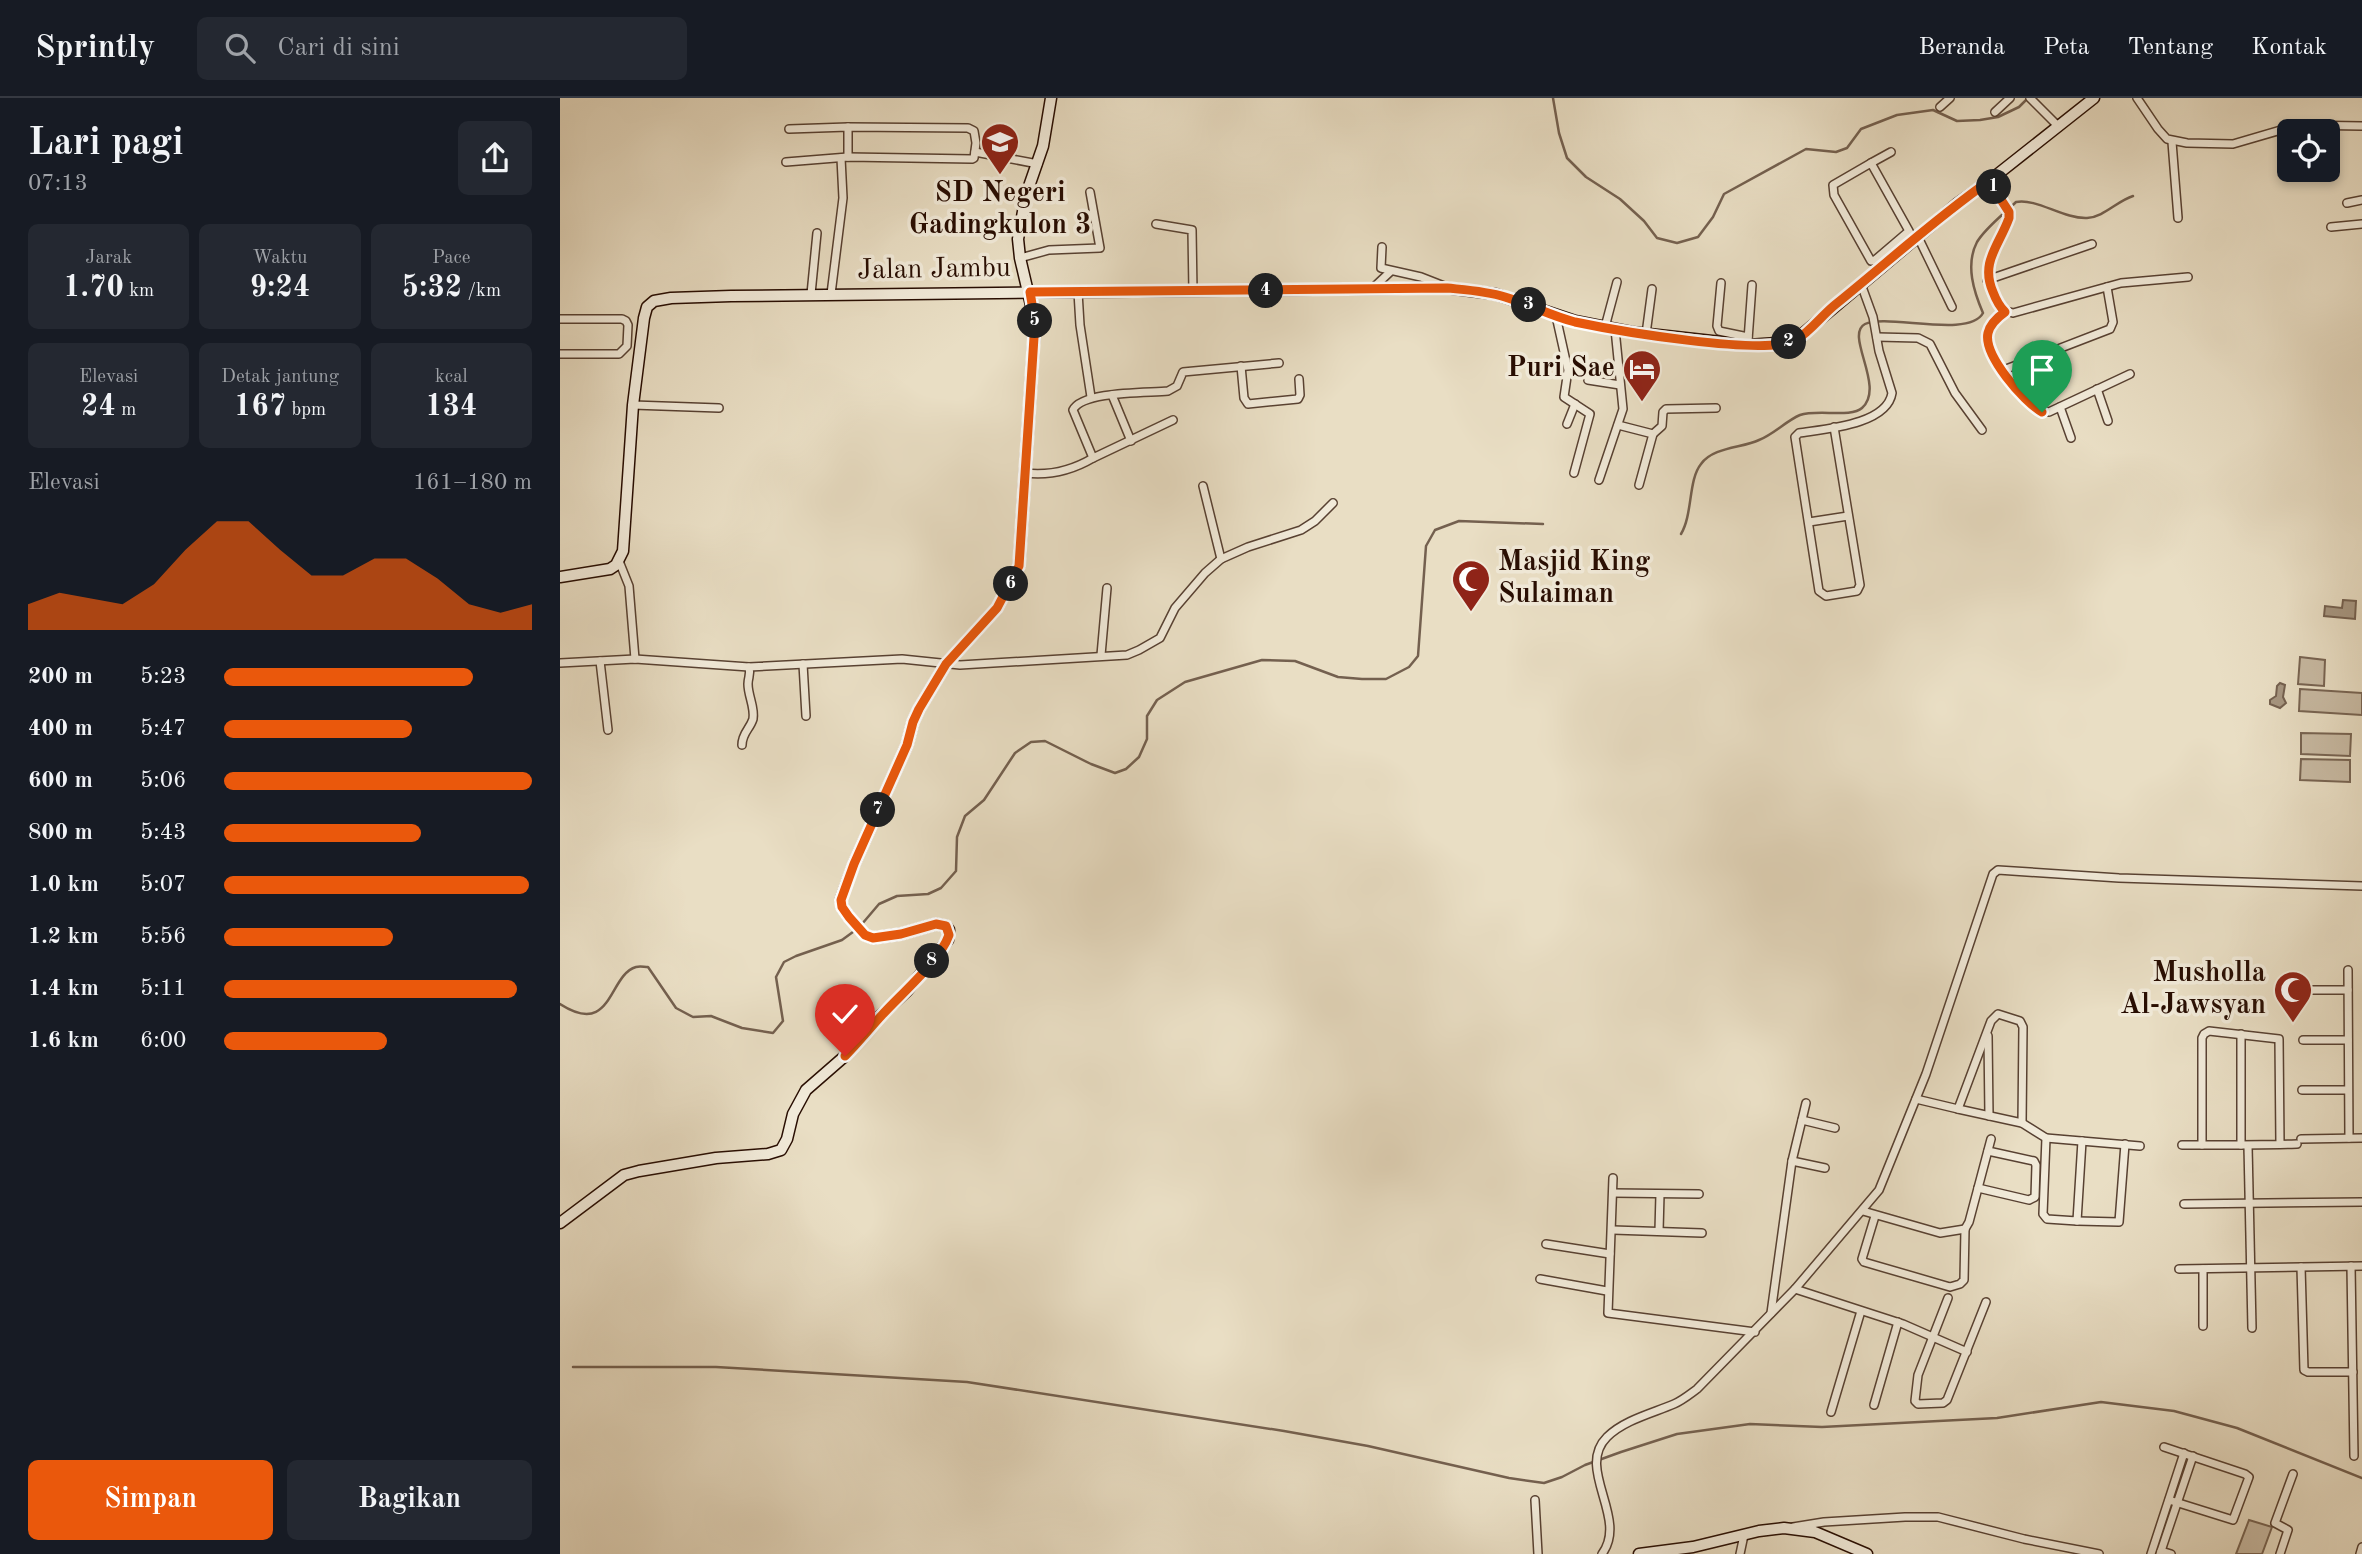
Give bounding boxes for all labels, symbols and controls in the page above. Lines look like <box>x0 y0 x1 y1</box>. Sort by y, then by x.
search box <box>197 17 687 80</box>
icon: search <box>221 29 259 67</box>
text: Sprintly <box>35 32 155 65</box>
text: Cari di sini <box>277 35 400 61</box>
text: Beranda <box>1919 36 2005 60</box>
text: Peta <box>2043 36 2090 60</box>
text: Tentang <box>2128 36 2213 60</box>
text: Kontak <box>2251 36 2327 60</box>
map controls <box>2277 119 2340 182</box>
button: locate <box>2277 119 2340 182</box>
button: share <box>458 121 532 195</box>
school or university icon: SD Negeri Gadingkulon 3 <box>979 121 1021 176</box>
text: Lari pagi <box>28 125 183 163</box>
pin: 1 <box>1976 170 2012 204</box>
text: 07:13 <box>28 172 88 195</box>
text: 1 <box>1988 177 1999 196</box>
place label: SD Negeri Gadingkulon 3 <box>909 180 1091 240</box>
text: Jarak <box>85 249 132 268</box>
text: Waktu <box>253 249 307 268</box>
text: Pace <box>432 249 471 268</box>
street label: Jalan Jambu <box>857 255 1011 285</box>
text: 1.70 <box>63 273 124 303</box>
text: 9:24 <box>250 273 310 303</box>
text: 5:32 <box>402 273 462 303</box>
pin: 4 <box>1248 274 1284 308</box>
text: 4 <box>1260 281 1271 300</box>
text: km <box>124 282 154 301</box>
text: /km <box>462 282 501 301</box>
pin: 3 <box>1511 288 1546 322</box>
text: 3 <box>1523 295 1534 314</box>
pin: 5 <box>1018 304 1052 339</box>
text: 5 <box>1029 311 1040 330</box>
pin: 2 <box>1772 324 1806 360</box>
text: 2 <box>1783 332 1794 351</box>
pin <box>2012 340 2072 412</box>
hotel icon: Puri Sae <box>1621 348 1663 403</box>
icon: arrive <box>2023 351 2061 389</box>
place label: Puri Sae <box>1507 355 1615 383</box>
text: Elevasi <box>79 368 138 387</box>
text: Detak jantung <box>221 368 339 387</box>
text: kcal <box>435 368 468 387</box>
text: 24 <box>81 392 116 422</box>
text: 167 <box>234 392 286 422</box>
text: 134 <box>425 392 477 422</box>
text: m <box>116 401 136 420</box>
text: bpm <box>286 401 326 420</box>
text: Elevasi <box>28 471 100 494</box>
text: 161–180 m <box>413 471 532 494</box>
place label: Masjid King Sulaiman <box>1498 549 1651 609</box>
mosque icon: Masjid King Sulaiman <box>1450 558 1492 613</box>
pin: 6 <box>994 566 1028 602</box>
text: 6 <box>1005 574 1016 593</box>
text: 200 m <box>28 665 93 688</box>
text: 5:23 <box>140 665 186 688</box>
text: 400 m <box>28 717 93 740</box>
text: 5:47 <box>140 717 186 740</box>
text: 600 m <box>28 769 93 792</box>
text: 5:06 <box>140 769 186 792</box>
pin: 7 <box>860 792 896 828</box>
text: 7 <box>872 800 883 819</box>
text: 800 m <box>28 821 93 844</box>
text: 5:43 <box>140 821 186 844</box>
text: 1.0 km <box>28 873 99 896</box>
text: 5:07 <box>140 873 186 896</box>
text: 1.2 km <box>28 925 99 948</box>
text: 5:56 <box>140 925 186 948</box>
pin: 8 <box>914 944 950 978</box>
text: 8 <box>926 951 937 970</box>
place label: Musholla Al-Jawsyan <box>2120 960 2266 1020</box>
mosque icon: Musholla Al-Jawsyan <box>2272 969 2314 1024</box>
text: 1.4 km <box>28 977 99 1000</box>
text: 5:11 <box>140 977 186 1000</box>
pin <box>815 984 875 1056</box>
icon: check <box>826 995 864 1033</box>
text: 1.6 km <box>28 1029 99 1052</box>
text: 6:00 <box>140 1029 186 1052</box>
button: Simpan <box>28 1460 273 1540</box>
button: Bagikan <box>287 1460 532 1540</box>

